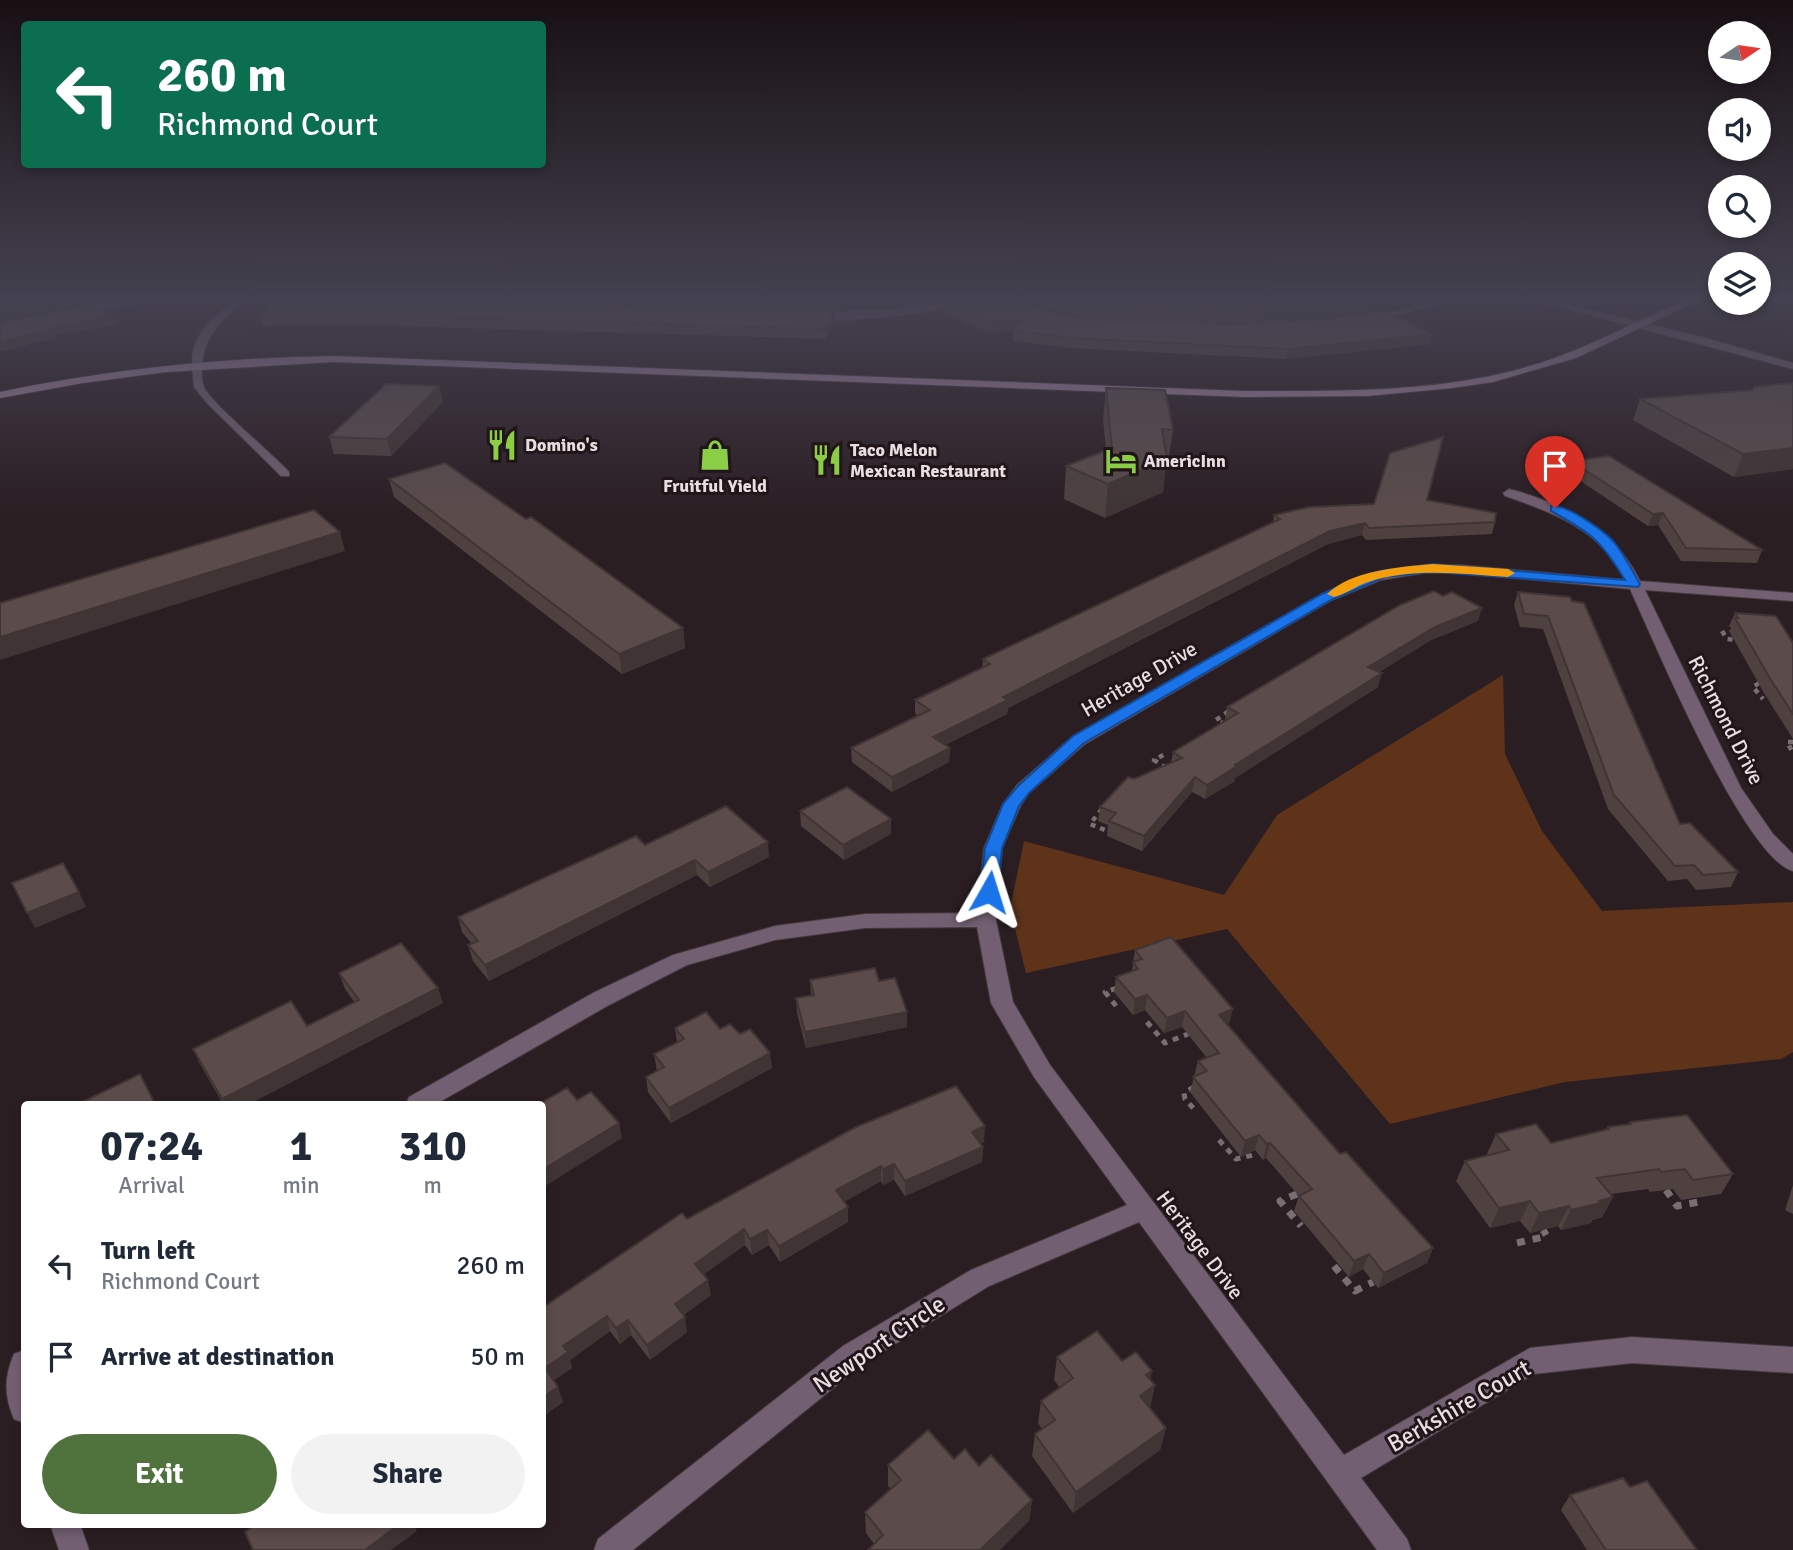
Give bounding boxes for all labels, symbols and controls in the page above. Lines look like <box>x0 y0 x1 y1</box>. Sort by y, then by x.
north arrow <box>1708 21 1771 84</box>
map controls <box>1708 21 1771 315</box>
text: 260 m <box>157 45 287 105</box>
icon: left <box>42 49 133 140</box>
button: sound <box>1708 98 1771 161</box>
text: Richmond Court <box>157 105 378 144</box>
button: search <box>1708 175 1771 238</box>
button: layers <box>1708 252 1771 315</box>
restaurant icon: Domino's <box>485 428 519 462</box>
place label: Domino's <box>525 434 598 456</box>
pin <box>1525 436 1585 508</box>
shop icon: Fruitful Yield <box>698 438 732 472</box>
place label: Taco Melon Mexican Restaurant <box>850 439 1006 482</box>
restaurant icon: Taco Melon Mexican Restaurant <box>810 443 844 477</box>
hotel icon: AmericInn <box>1104 444 1138 478</box>
icon: arrive <box>1536 447 1574 485</box>
place label: AmericInn <box>1144 450 1226 472</box>
place label: Fruitful Yield <box>663 475 767 497</box>
street label: Heritage Drive <box>1076 635 1202 723</box>
street label: Richmond Drive <box>1682 651 1770 789</box>
position arrow <box>952 855 1026 929</box>
text: 07:24 <box>100 1121 203 1172</box>
text: 1 <box>290 1121 312 1172</box>
text: 310 <box>399 1121 467 1172</box>
text: Arrival <box>119 1171 185 1200</box>
text: min <box>282 1171 320 1200</box>
text: m <box>424 1171 442 1200</box>
street label: Heritage Drive <box>1151 1185 1249 1305</box>
text: Turn left <box>101 1235 195 1267</box>
icon: left <box>42 1247 80 1285</box>
text: 260 m <box>456 1250 525 1282</box>
text: Richmond Court <box>101 1267 260 1296</box>
street label: Newport Circle <box>807 1289 951 1399</box>
icon: arrive <box>42 1338 80 1376</box>
text: Arrive at destination <box>101 1341 334 1373</box>
text: 50 m <box>470 1341 525 1373</box>
street label: Berkshire Court <box>1382 1353 1536 1459</box>
button: Exit <box>42 1434 277 1514</box>
button: Share <box>291 1434 525 1514</box>

